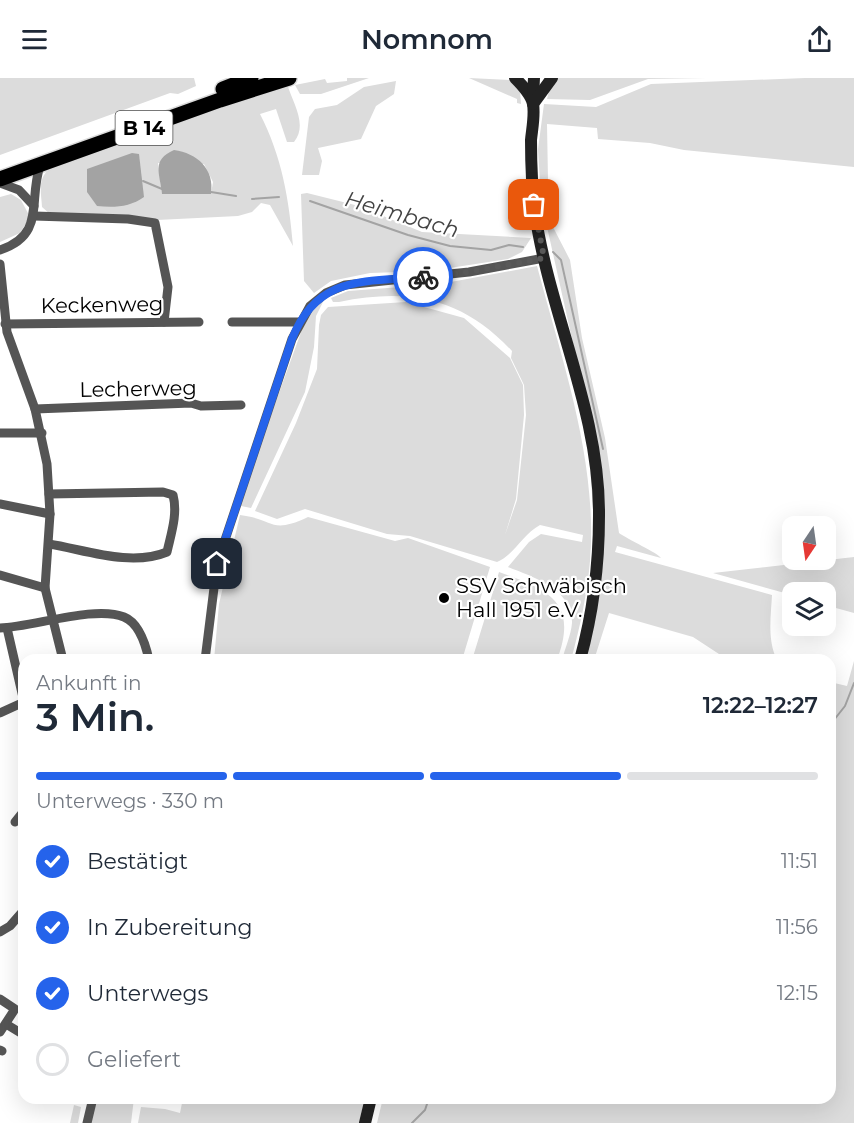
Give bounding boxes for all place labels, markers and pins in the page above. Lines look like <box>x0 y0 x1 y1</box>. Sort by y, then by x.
pin <box>508 179 559 230</box>
pin <box>191 538 242 589</box>
place label: SSV Schwäbisch Hall 1951 e.V. <box>456 573 627 622</box>
marker: SSV Schwäbisch Hall 1951 e.V. <box>437 591 451 605</box>

